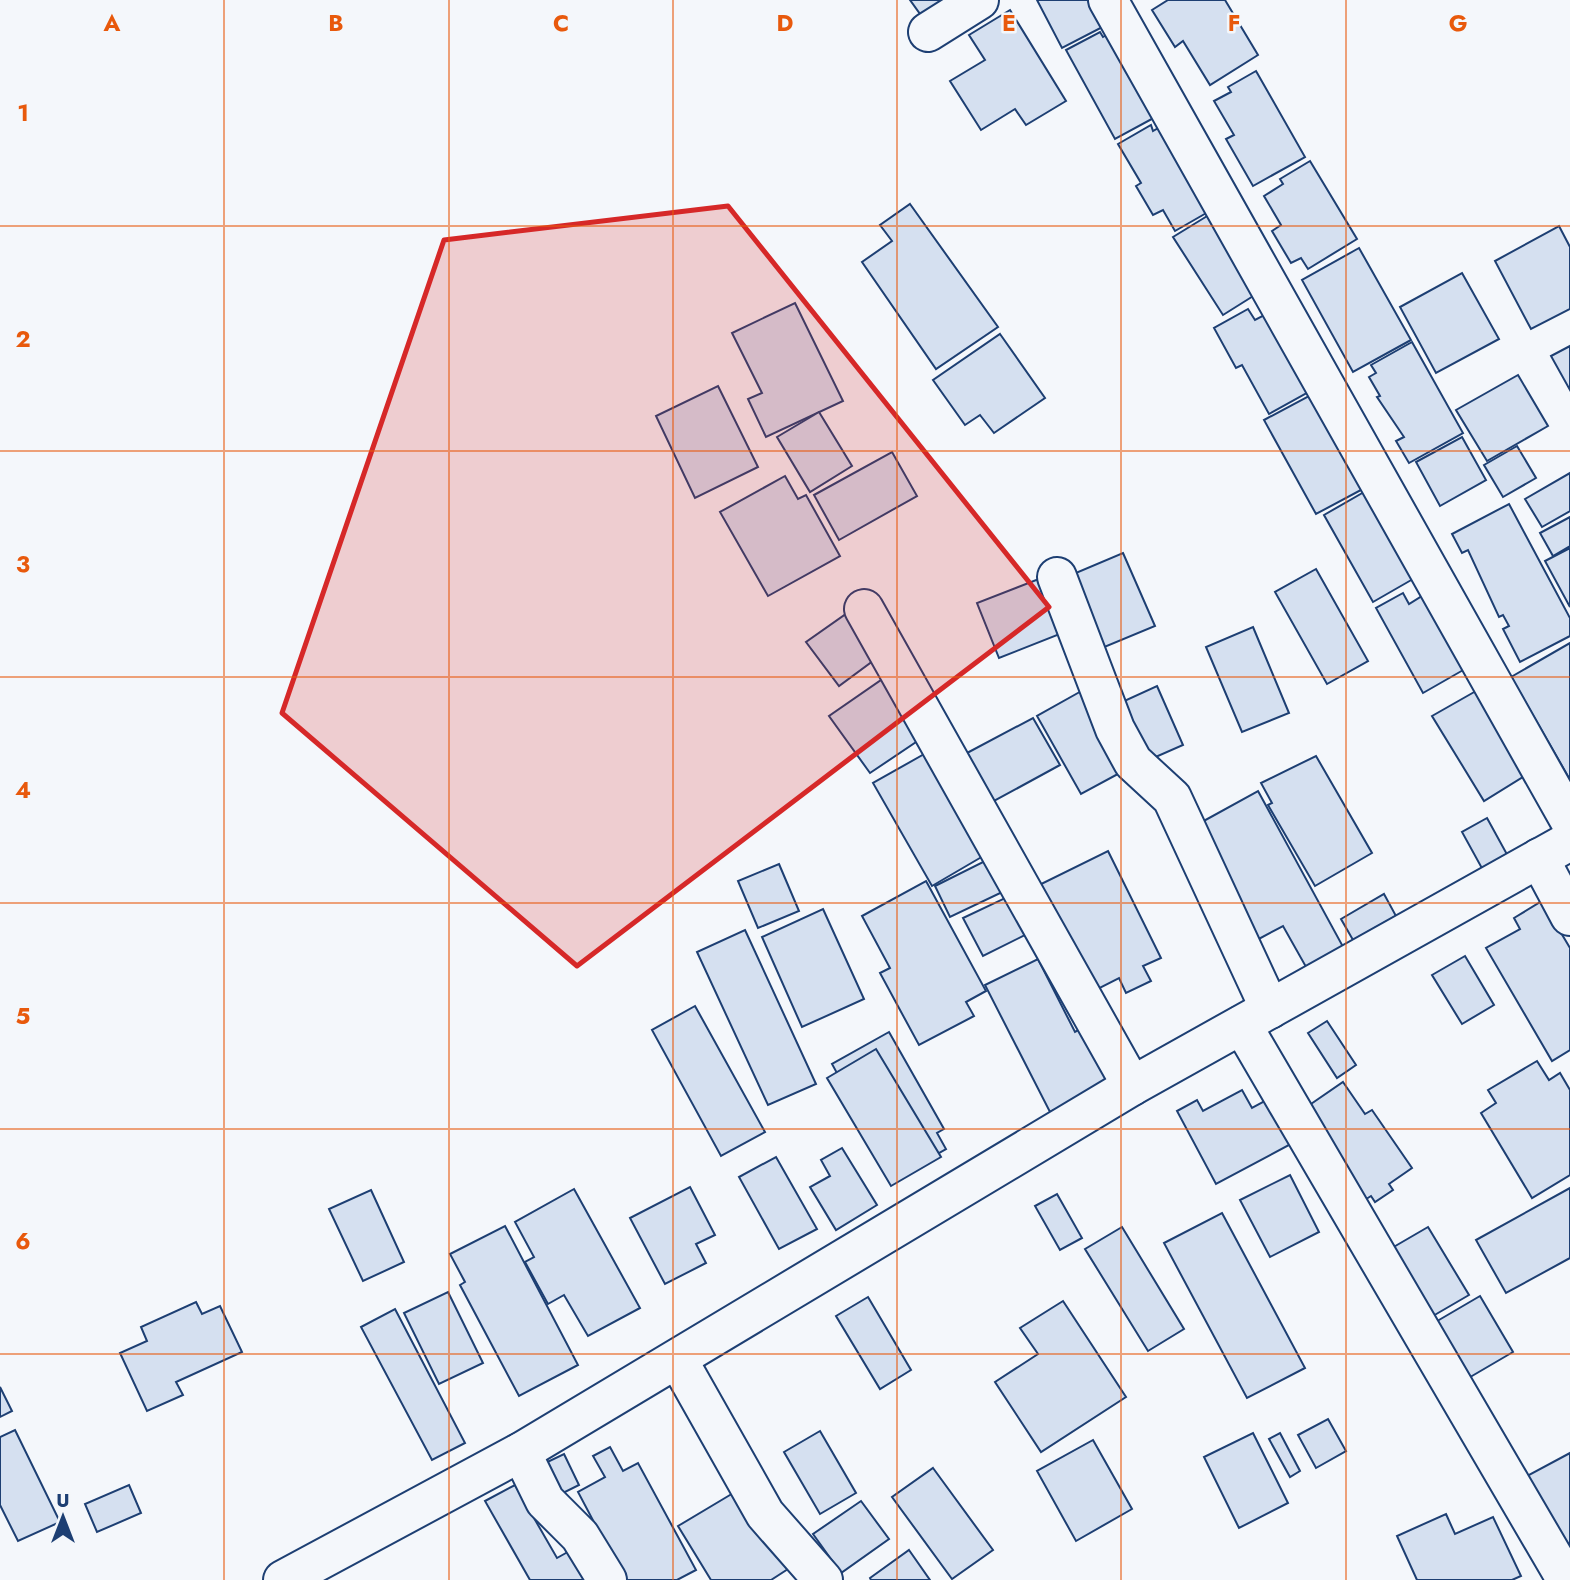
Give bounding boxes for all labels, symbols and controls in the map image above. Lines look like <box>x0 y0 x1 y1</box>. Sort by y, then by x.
text: A <box>103 6 121 40</box>
text: B <box>328 6 344 40</box>
text: C <box>553 6 569 40</box>
text: D <box>777 6 794 40</box>
text: E <box>1002 6 1016 40</box>
text: F <box>1228 6 1240 40</box>
text: G <box>1449 6 1467 40</box>
text: 1 <box>17 96 29 130</box>
text: 2 <box>15 322 31 356</box>
text: 3 <box>16 547 30 581</box>
text: 4 <box>15 773 31 807</box>
text: 5 <box>16 999 30 1033</box>
text: 6 <box>15 1224 31 1258</box>
north arrow <box>28 1482 98 1552</box>
text: U <box>56 1487 70 1514</box>

